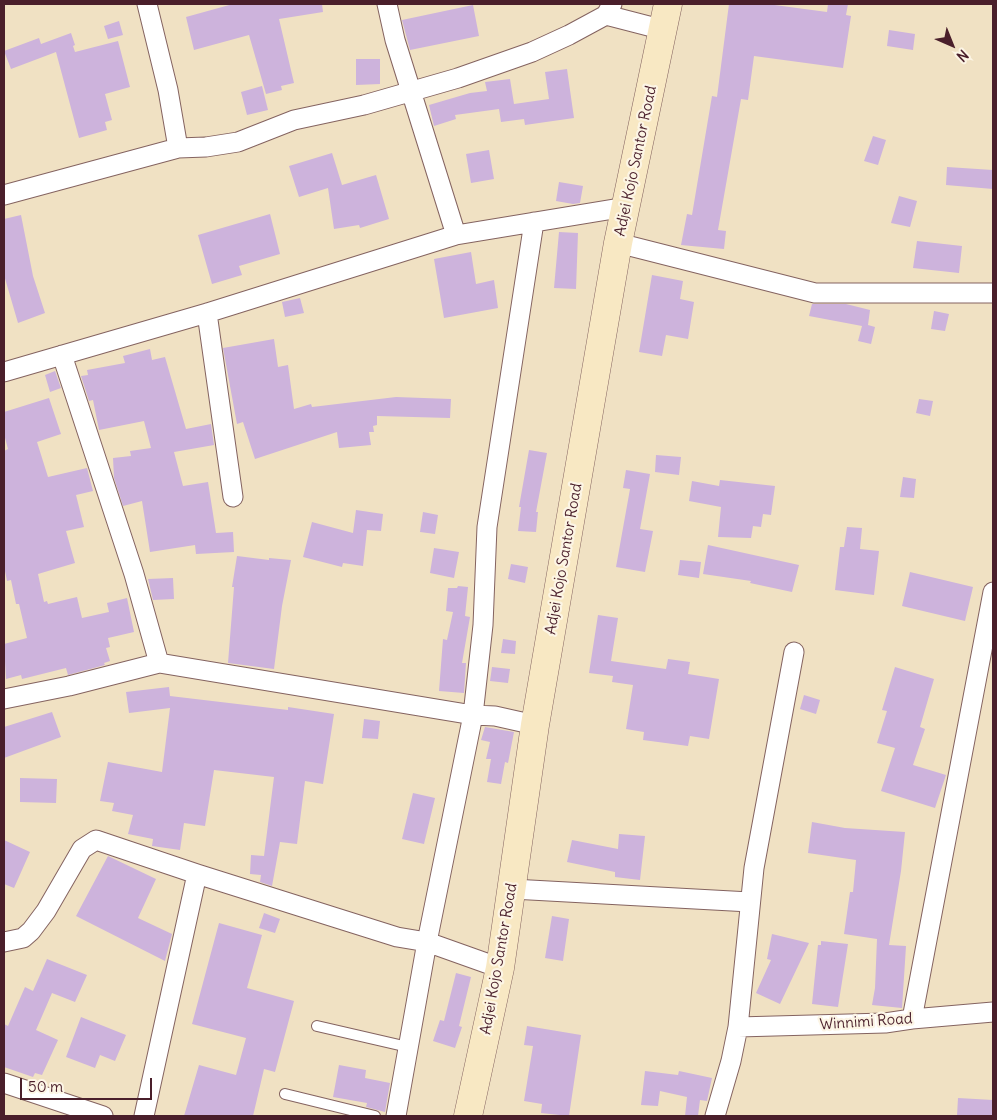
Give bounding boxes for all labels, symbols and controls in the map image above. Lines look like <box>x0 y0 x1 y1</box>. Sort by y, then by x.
north arrow <box>927 20 977 70</box>
text: N <box>953 46 972 66</box>
street label: Adjei Kojo Santor Road <box>611 84 661 238</box>
street label: Adjei Kojo Santor Road <box>542 482 586 636</box>
street label: Adjei Kojo Santor Road <box>477 882 521 1036</box>
street label: Winnimi Road <box>819 1010 913 1034</box>
scale bar <box>22 1068 155 1100</box>
text: 50 m <box>28 1077 63 1096</box>

